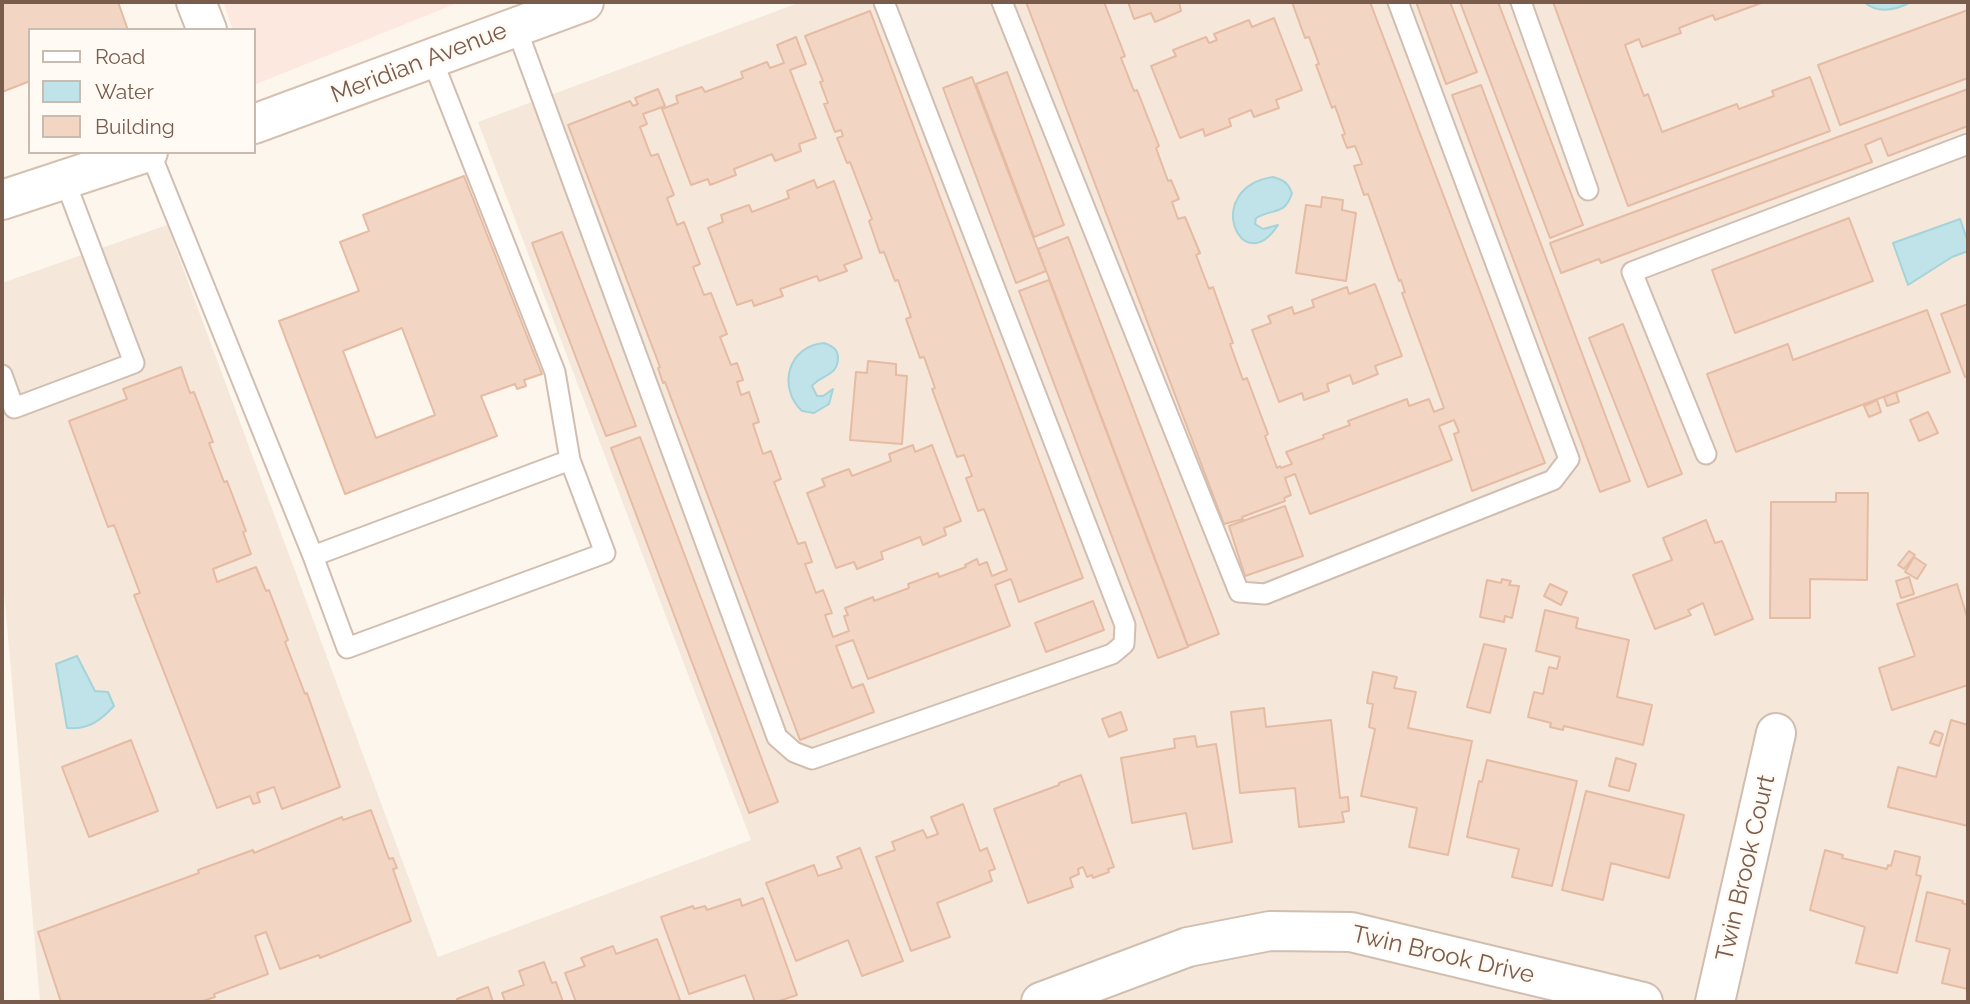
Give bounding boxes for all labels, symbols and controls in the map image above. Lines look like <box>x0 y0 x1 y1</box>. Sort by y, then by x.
street label: Meridian Avenue <box>327 16 511 110</box>
legend <box>28 28 256 154</box>
text: Road <box>95 44 145 69</box>
text: Water <box>95 79 154 104</box>
text: Building <box>95 114 175 139</box>
street label: Twin Brook Court <box>1711 772 1781 964</box>
street label: Twin Brook Drive <box>1349 920 1537 990</box>

